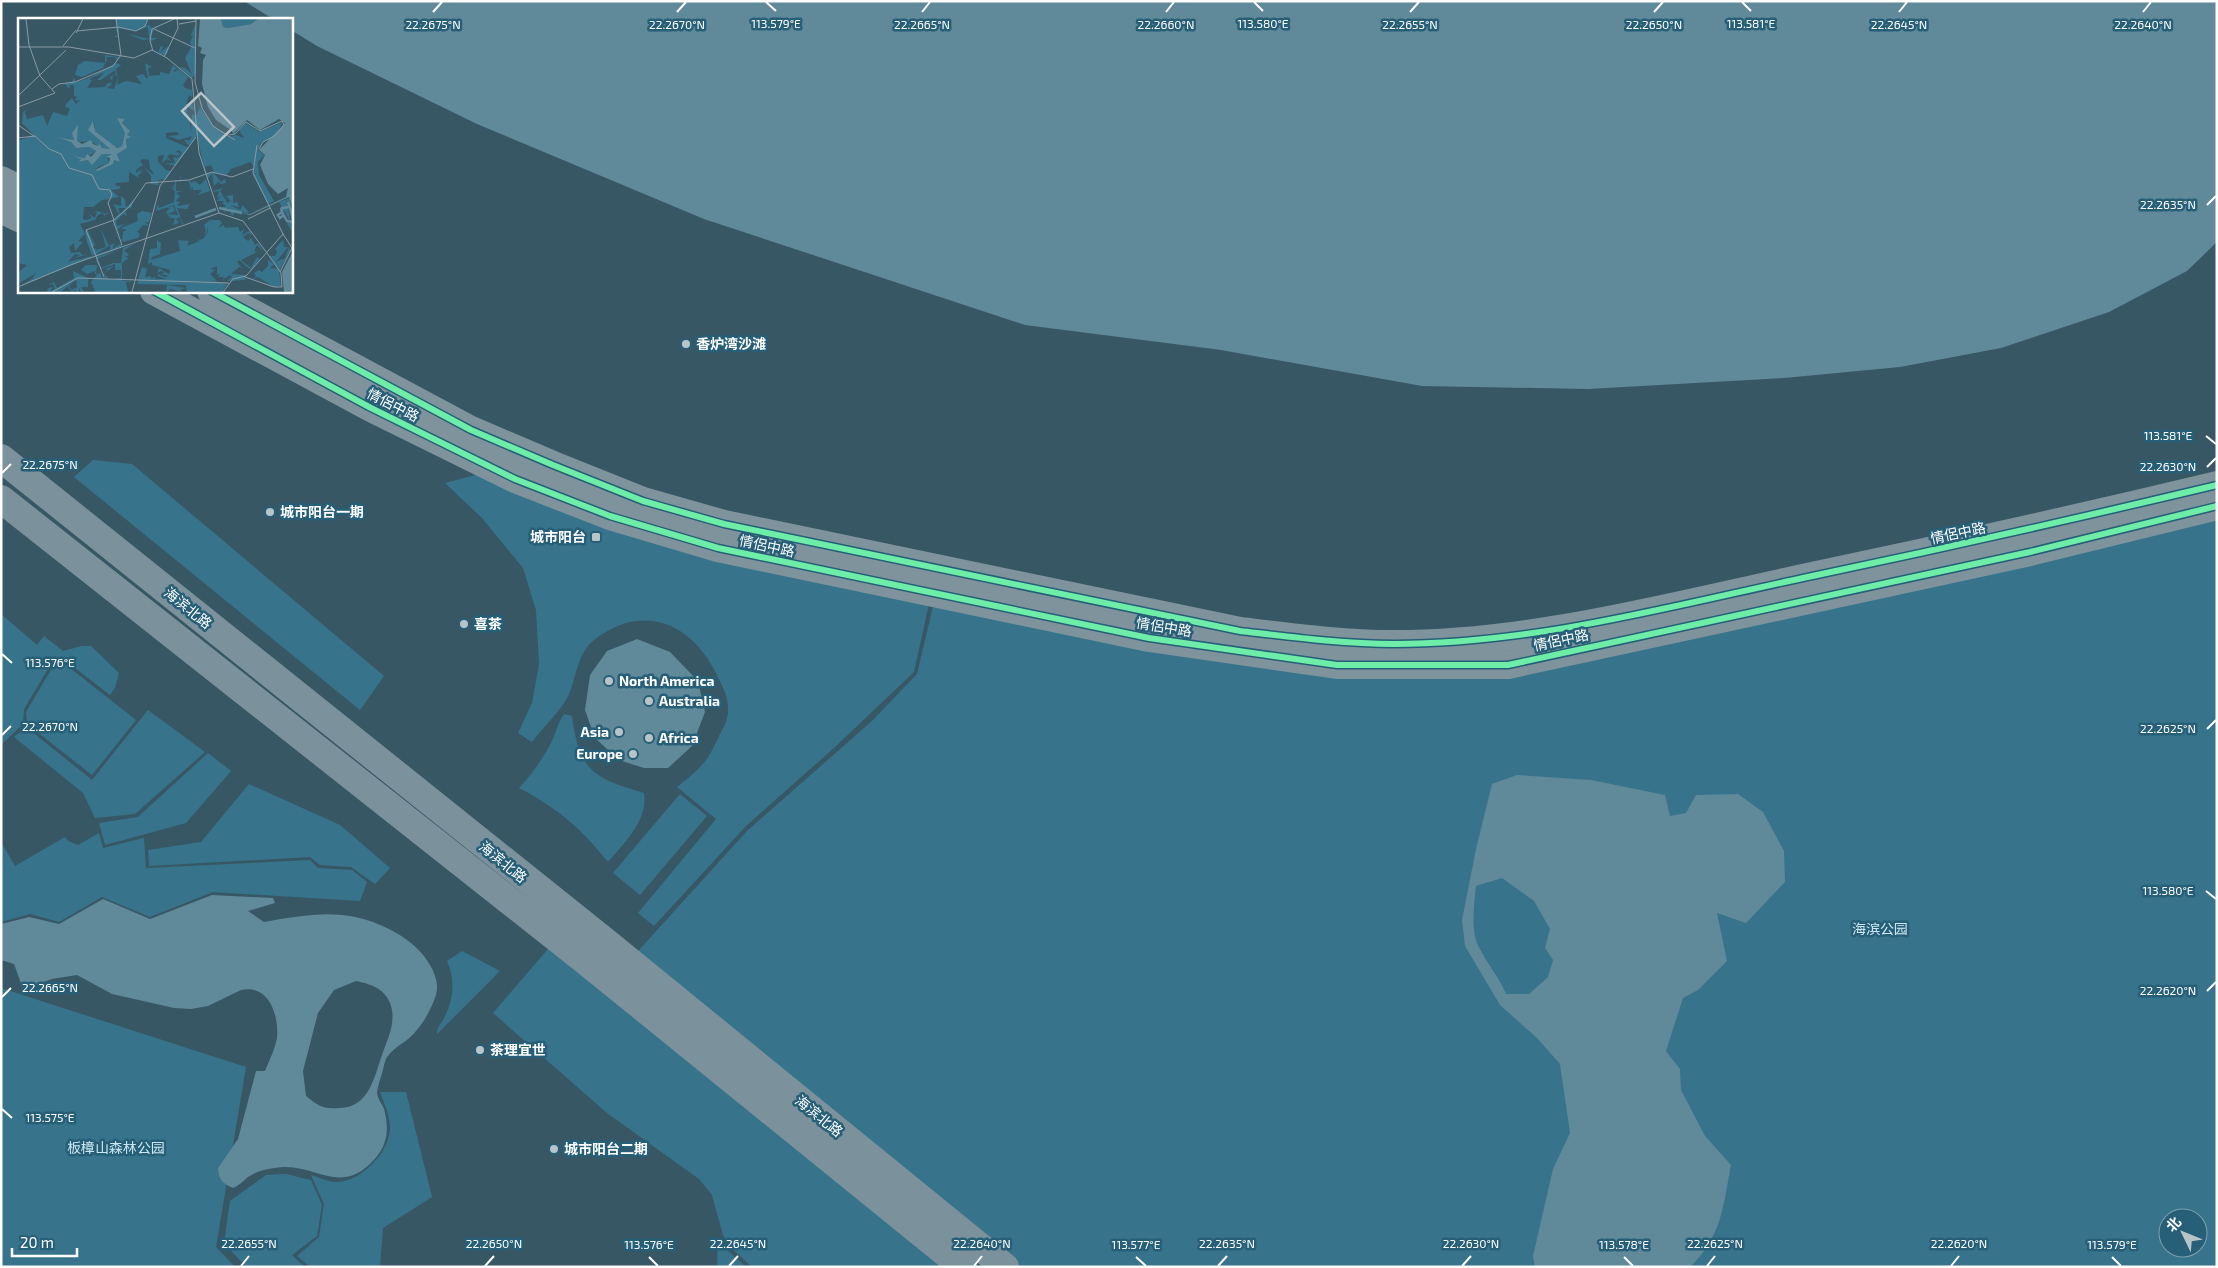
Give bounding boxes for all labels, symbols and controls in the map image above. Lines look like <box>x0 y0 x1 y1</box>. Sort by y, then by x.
text: 113.579°E <box>751 16 801 30</box>
text: 113.580°E <box>1237 16 1289 30</box>
text: 113.581°E <box>1727 16 1776 30</box>
text: 22.2675°N <box>405 17 461 31</box>
text: 22.2670°N <box>649 17 705 31</box>
text: 22.2665°N <box>894 17 950 31</box>
text: 22.2660°N <box>1138 17 1194 31</box>
text: 22.2655°N <box>1382 17 1438 31</box>
text: 22.2650°N <box>1626 17 1682 31</box>
text: 22.2645°N <box>1871 17 1927 31</box>
text: 22.2640°N <box>2114 17 2172 31</box>
inset map <box>18 18 292 292</box>
text: 22.2635°N <box>2140 197 2196 211</box>
place label: 香炉湾沙滩 <box>696 335 766 352</box>
marker: 香炉湾沙滩 <box>680 338 692 350</box>
street label: 情侶中路 <box>364 384 422 425</box>
text: 113.581°E <box>2144 428 2193 442</box>
text: 22.2675°N <box>22 457 78 471</box>
text: 22.2630°N <box>2140 459 2196 473</box>
place label: 城市阳台一期 <box>280 503 364 520</box>
marker: 城市阳台一期 <box>264 506 276 518</box>
street label: 情侶中路 <box>1929 518 1987 547</box>
place label: 城市阳台 <box>530 528 586 545</box>
marker: 城市阳台 <box>590 531 602 543</box>
street label: 情侶中路 <box>738 531 796 560</box>
street label: 海滨北路 <box>161 583 215 632</box>
street label: 情侶中路 <box>1135 614 1193 639</box>
place label: 喜茶 <box>474 615 502 632</box>
marker: 喜茶 <box>458 618 470 630</box>
street label: 情侶中路 <box>1532 625 1590 654</box>
text: 113.576°E <box>25 655 75 669</box>
place label: North America <box>619 672 715 689</box>
marker: North America <box>603 675 615 687</box>
place label: Australia <box>659 692 720 709</box>
marker: Australia <box>643 695 655 707</box>
text: 22.2670°N <box>22 719 78 733</box>
text: 22.2625°N <box>2140 721 2196 735</box>
place label: Asia <box>581 723 609 740</box>
marker: Asia <box>613 726 625 738</box>
place label: Africa <box>659 729 699 746</box>
marker: Africa <box>643 732 655 744</box>
place label: Europe <box>576 745 623 762</box>
marker: Europe <box>627 748 639 760</box>
street label: 海滨北路 <box>476 837 530 886</box>
text: 113.580°E <box>2142 883 2194 897</box>
park label: 海滨公园 <box>1852 920 1908 937</box>
text: 22.2665°N <box>22 980 78 994</box>
text: 22.2620°N <box>2140 983 2196 997</box>
place label: 茶理宜世 <box>490 1041 546 1058</box>
marker: 茶理宜世 <box>474 1044 486 1056</box>
street label: 海滨北路 <box>792 1091 846 1140</box>
text: 113.575°E <box>25 1110 75 1124</box>
park label: 板樟山森林公园 <box>67 1139 165 1156</box>
place label: 城市阳台二期 <box>564 1140 648 1157</box>
marker: 城市阳台二期 <box>548 1143 560 1155</box>
north arrow <box>2158 1208 2208 1258</box>
text: 北 <box>2162 1213 2184 1235</box>
scale bar <box>12 1226 78 1258</box>
text: 20 m <box>20 1233 54 1251</box>
text: 22.2655°N <box>221 1236 277 1250</box>
text: 22.2650°N <box>466 1236 522 1250</box>
text: 22.2645°N <box>710 1236 766 1250</box>
text: 22.2640°N <box>953 1236 1011 1250</box>
text: 22.2635°N <box>1199 1236 1255 1250</box>
text: 22.2630°N <box>1443 1236 1499 1250</box>
text: 22.2625°N <box>1687 1236 1743 1250</box>
text: 22.2620°N <box>1931 1236 1987 1250</box>
text: 113.576°E <box>624 1237 674 1251</box>
text: 113.577°E <box>1112 1237 1161 1251</box>
text: 113.578°E <box>1599 1237 1649 1251</box>
text: 113.579°E <box>2087 1237 2137 1251</box>

